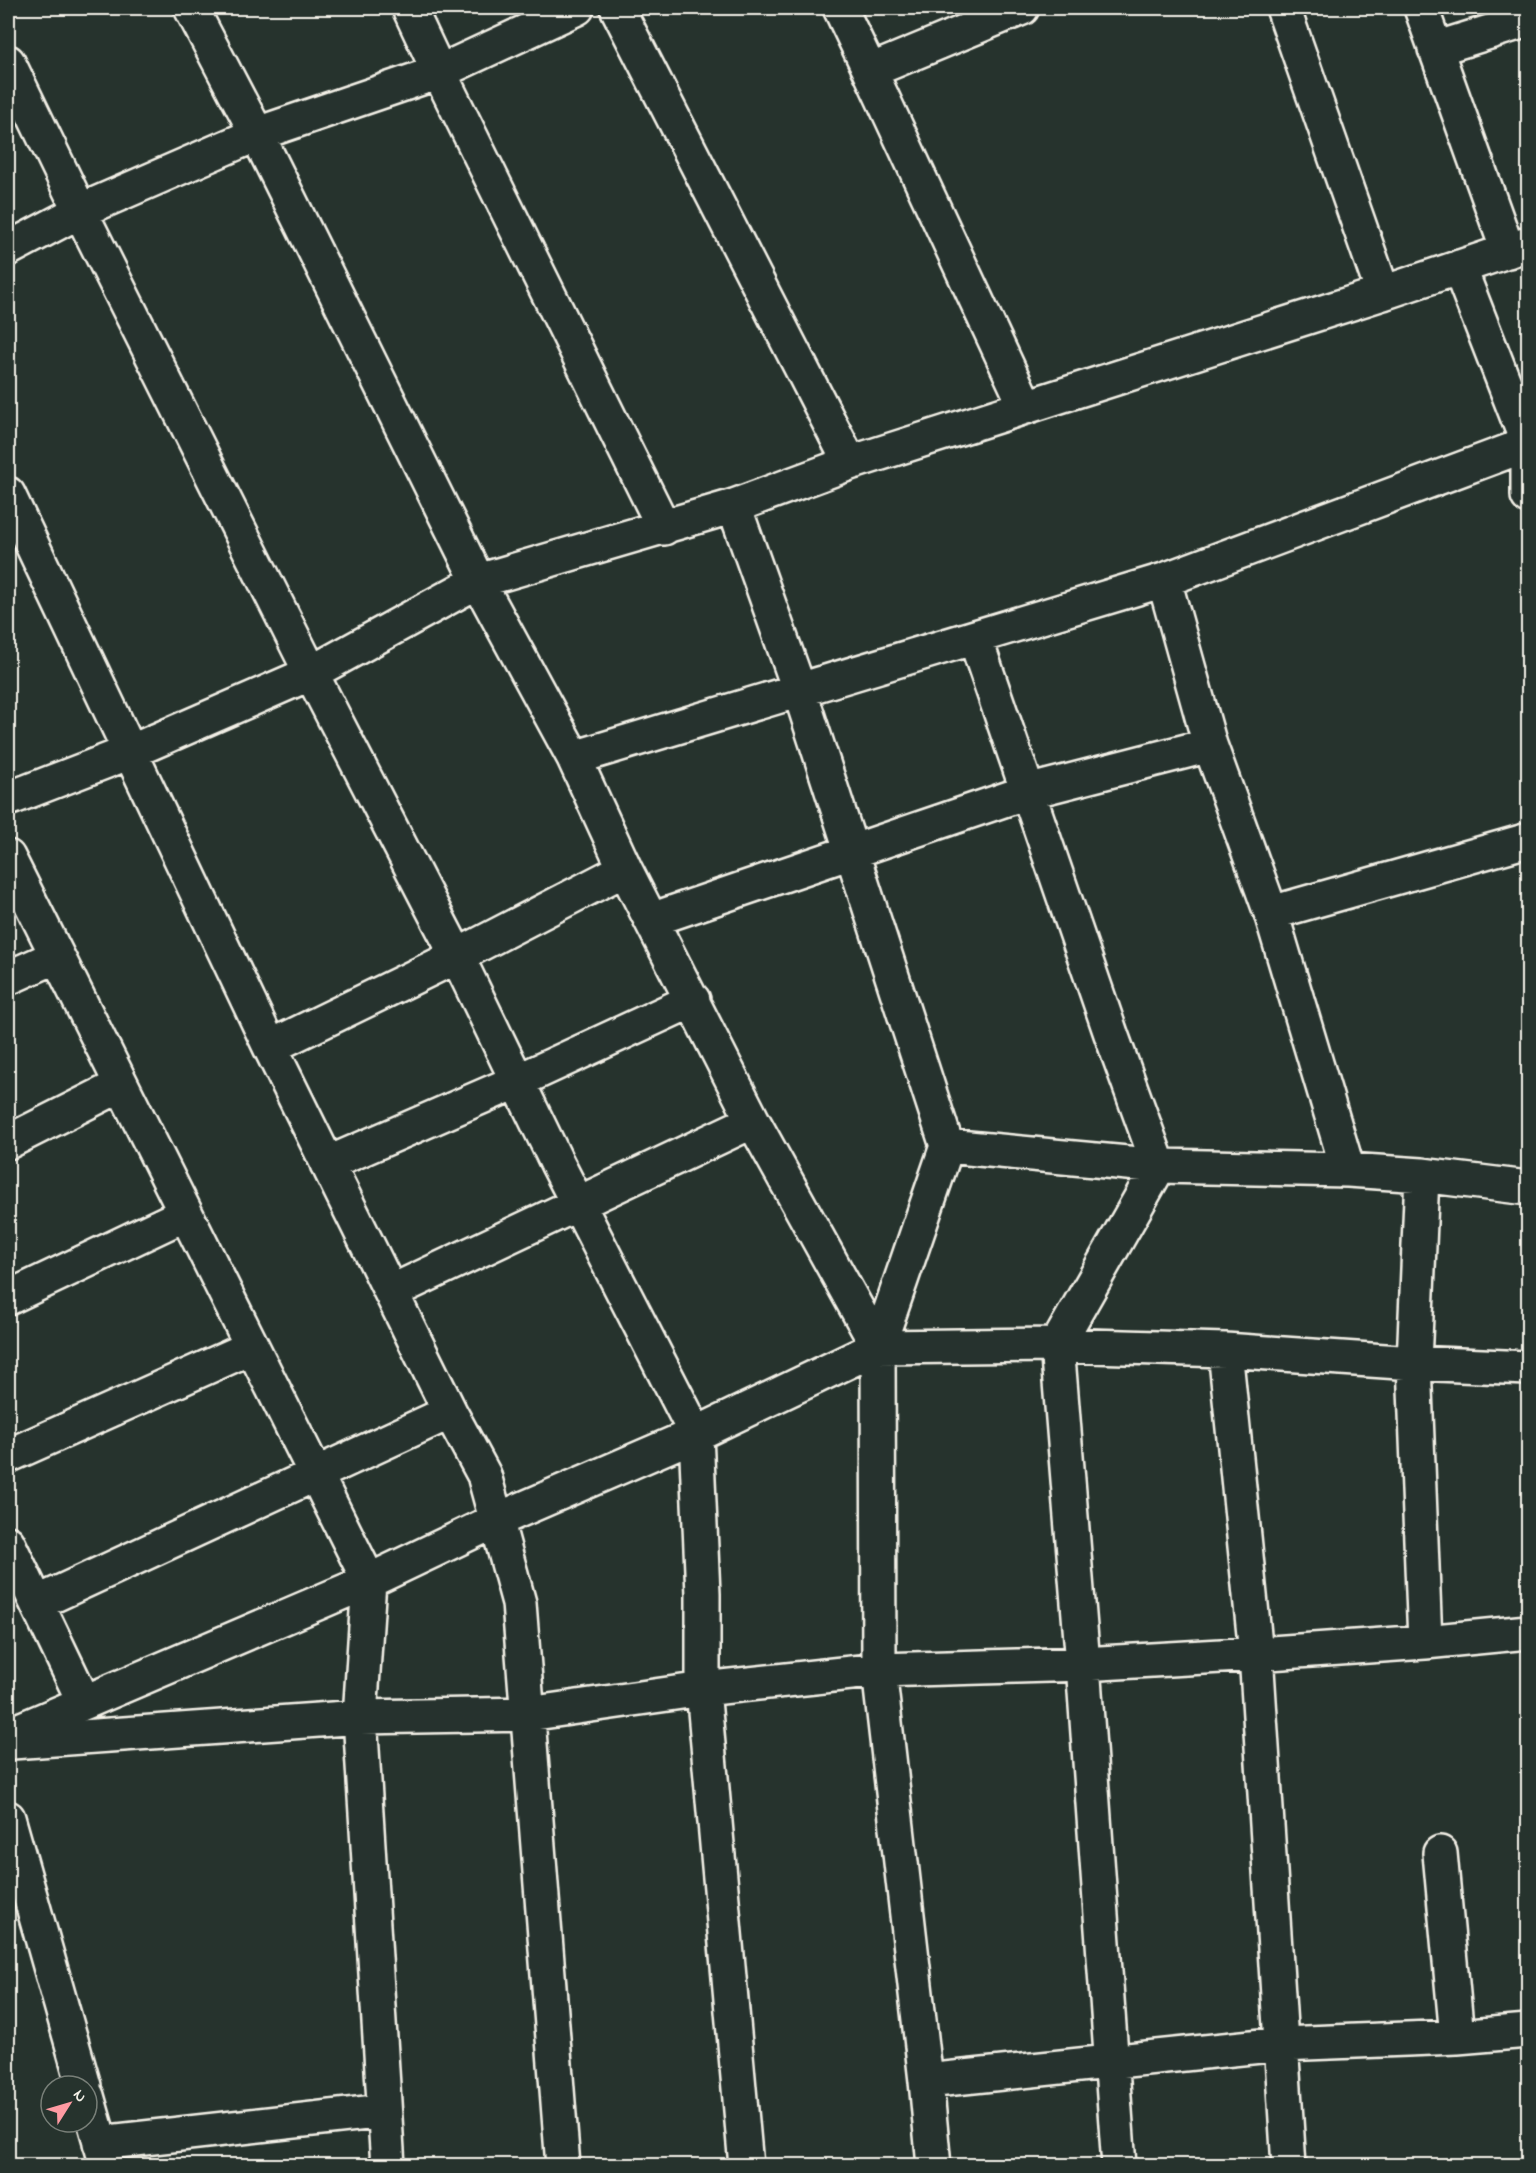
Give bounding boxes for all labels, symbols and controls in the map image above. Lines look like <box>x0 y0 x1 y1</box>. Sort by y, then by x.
north arrow <box>39 2074 99 2134</box>
text: N <box>67 2085 92 2108</box>

